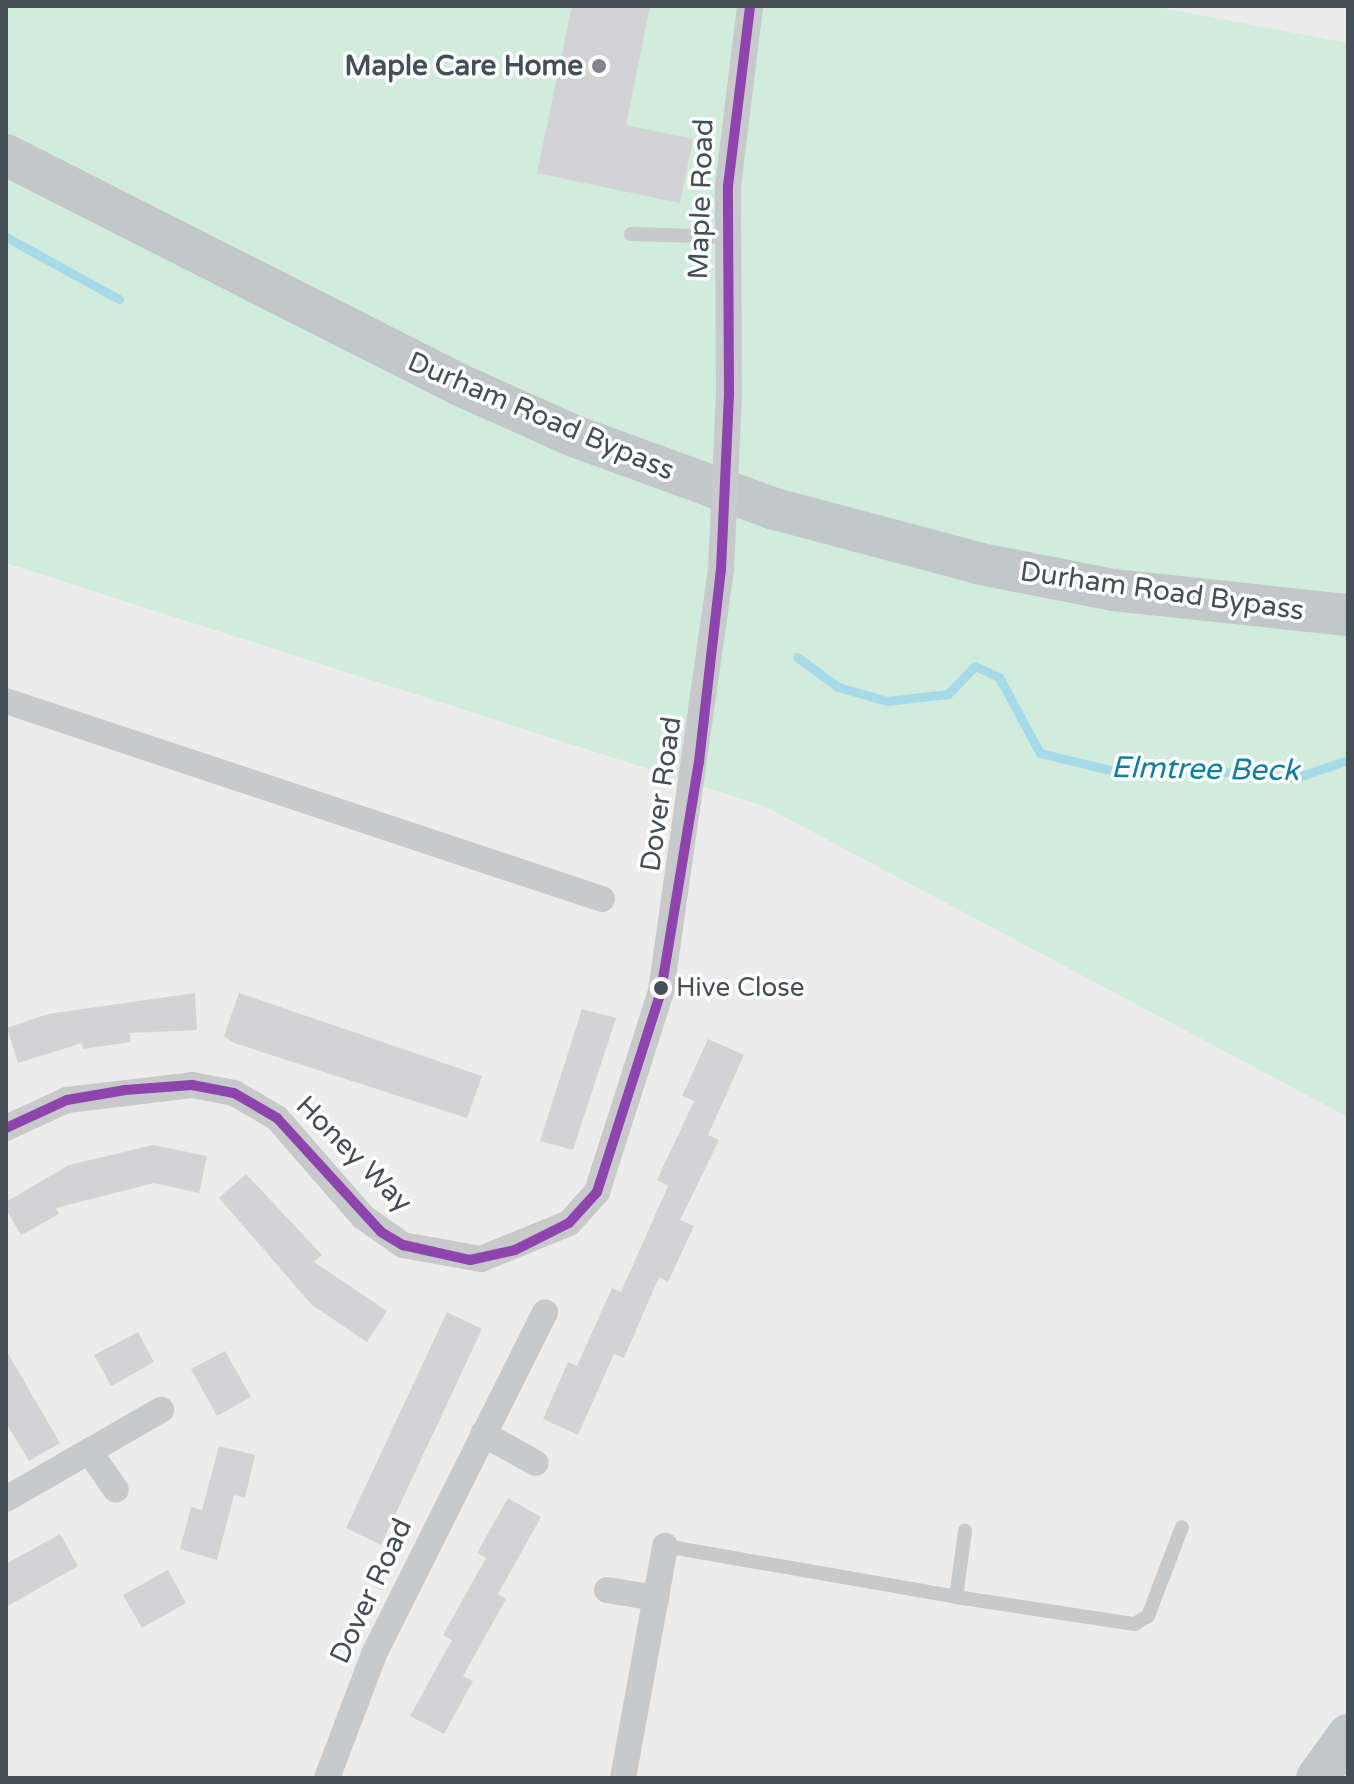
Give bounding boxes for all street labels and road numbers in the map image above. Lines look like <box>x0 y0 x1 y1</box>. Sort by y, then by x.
street label: Maple Road <box>681 118 721 280</box>
street label: Durham Road Bypass <box>403 345 679 487</box>
street label: Durham Road Bypass <box>1018 554 1306 628</box>
street label: Dover Road <box>633 714 689 874</box>
street label: Honey Way <box>289 1089 419 1219</box>
street label: Dover Road <box>323 1513 419 1669</box>

